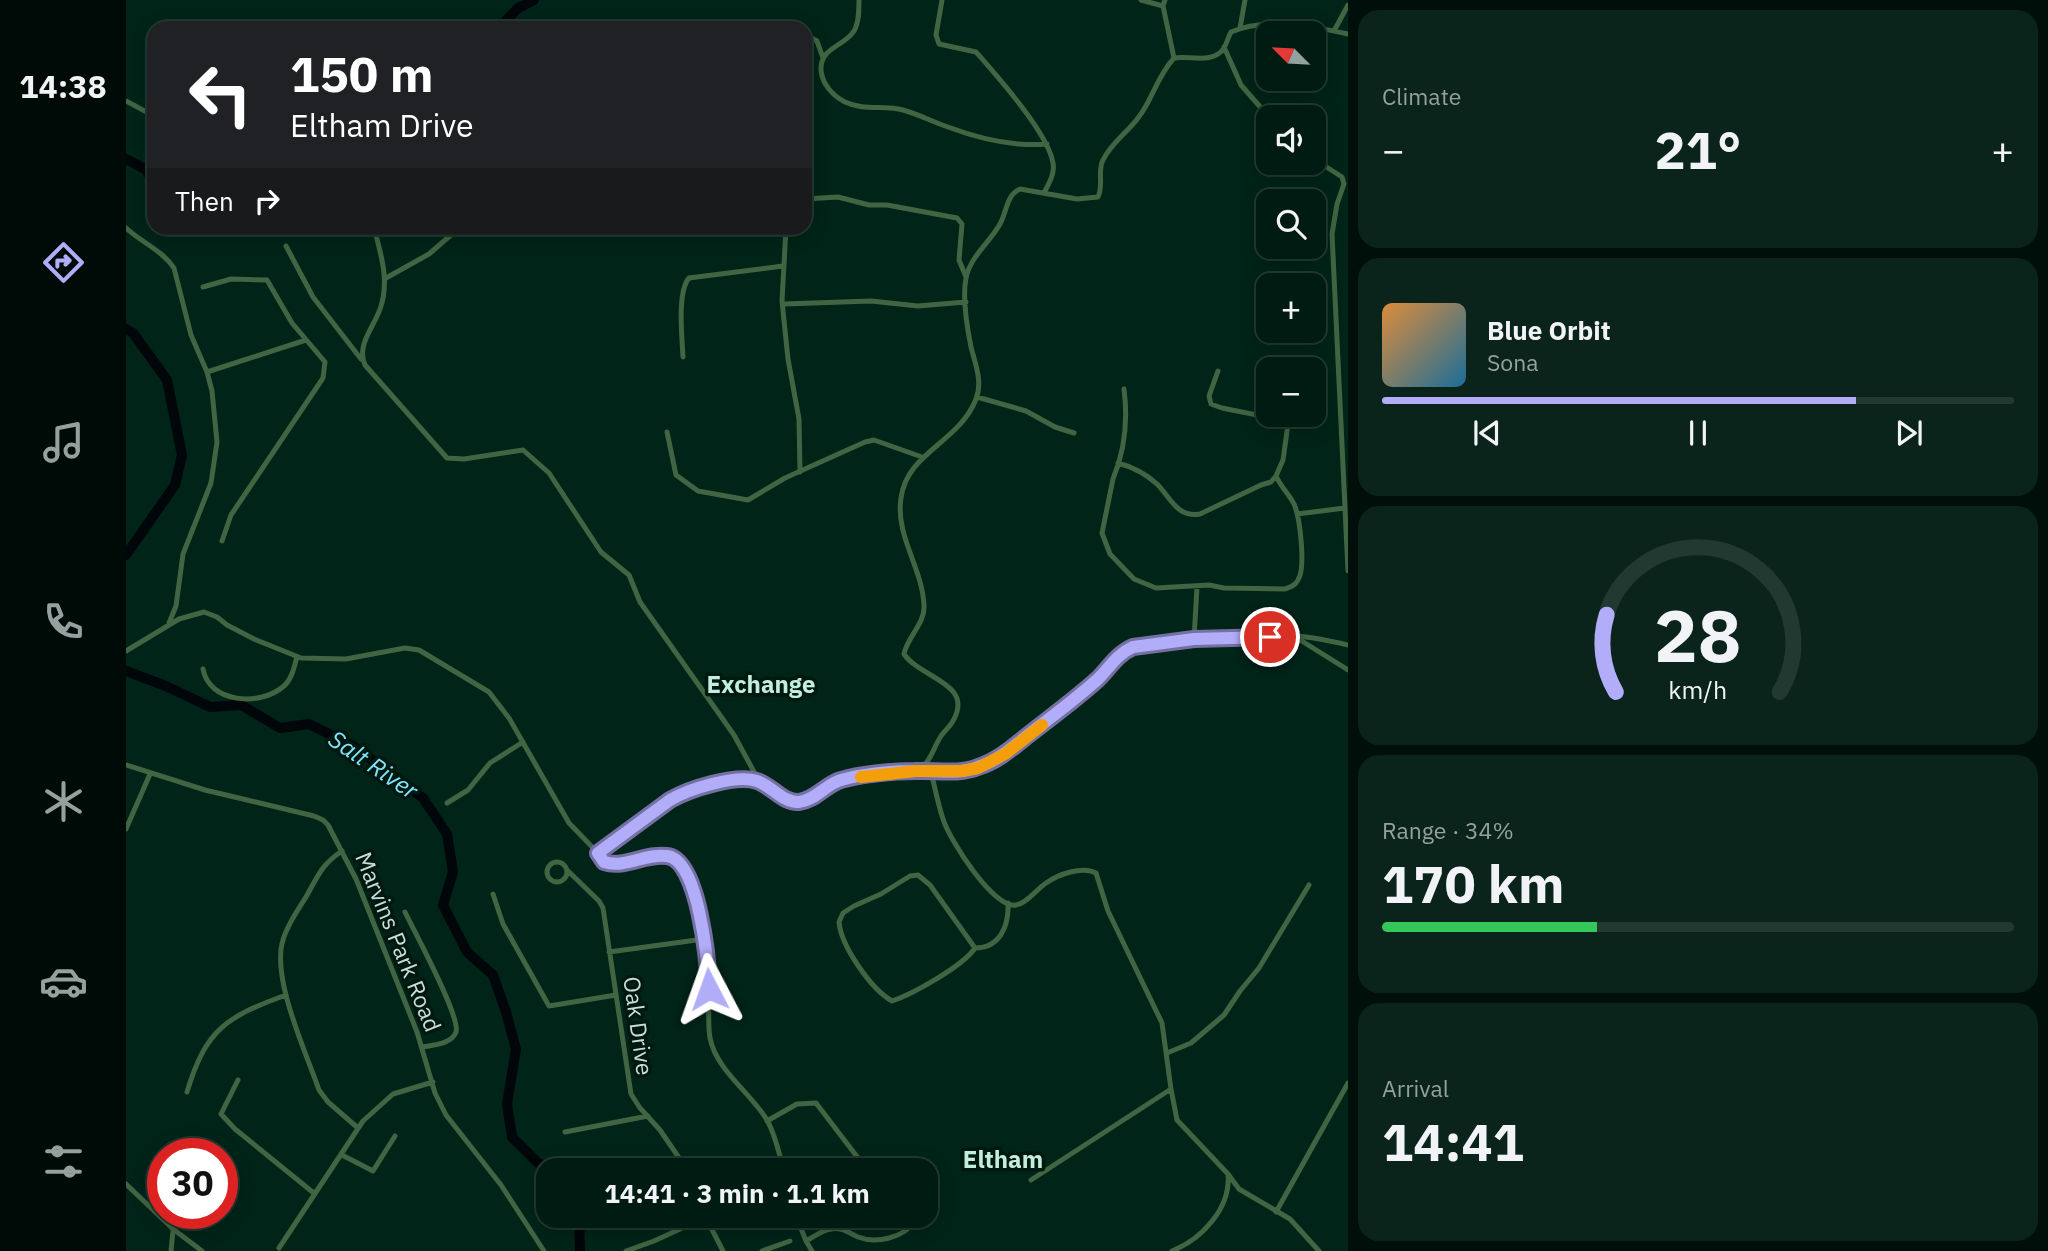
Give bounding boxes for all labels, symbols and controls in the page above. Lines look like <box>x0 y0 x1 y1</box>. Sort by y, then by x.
north arrow <box>1256 21 1326 91</box>
map controls <box>1256 21 1326 427</box>
text: 150 m <box>290 42 434 105</box>
icon: left <box>175 49 266 140</box>
text: 14:38 <box>19 65 107 107</box>
text: Climate <box>1382 81 1461 111</box>
text: Eltham Drive <box>290 104 473 146</box>
button: sound <box>1256 105 1326 175</box>
text: 21° <box>1655 116 1741 183</box>
text: − <box>1382 125 1405 174</box>
text: + <box>1991 125 2014 174</box>
icon: right <box>248 182 286 220</box>
text: Then <box>175 184 234 218</box>
button: search <box>1256 189 1326 259</box>
icon: directions <box>39 238 88 287</box>
button: + <box>1256 273 1326 343</box>
text: Blue Orbit <box>1487 313 1611 347</box>
text: Sona <box>1487 347 1539 377</box>
button: − <box>1256 357 1326 427</box>
icon: previous <box>1468 414 1506 452</box>
icon: pause <box>1679 414 1717 452</box>
icon: next <box>1890 414 1928 452</box>
icon: music <box>39 418 88 467</box>
text: 28 <box>1654 587 1742 682</box>
icon: phone <box>39 597 88 646</box>
pin <box>1240 607 1300 667</box>
icon: arrive <box>1251 618 1289 656</box>
district label: Exchange <box>707 668 815 700</box>
text: km/h <box>1669 672 1727 705</box>
water label: Salt River <box>323 723 426 806</box>
icon: climate <box>39 777 88 826</box>
text: Range · 34% <box>1382 815 1514 845</box>
street label: Marvins Park Road <box>349 847 449 1036</box>
text: 170 km <box>1382 850 1564 917</box>
position arrow <box>672 952 746 1026</box>
icon: car <box>39 957 88 1006</box>
street label: Oak Drive <box>617 975 661 1077</box>
text: Arrival <box>1382 1073 1449 1103</box>
text: 14:41 <box>1382 1108 1524 1175</box>
icon: filters <box>39 1137 88 1186</box>
speed limit sign: 30 <box>147 1138 238 1229</box>
district label: Eltham <box>963 1143 1043 1175</box>
text: 14:41 · 3 min · 1.1 km <box>604 1176 870 1210</box>

